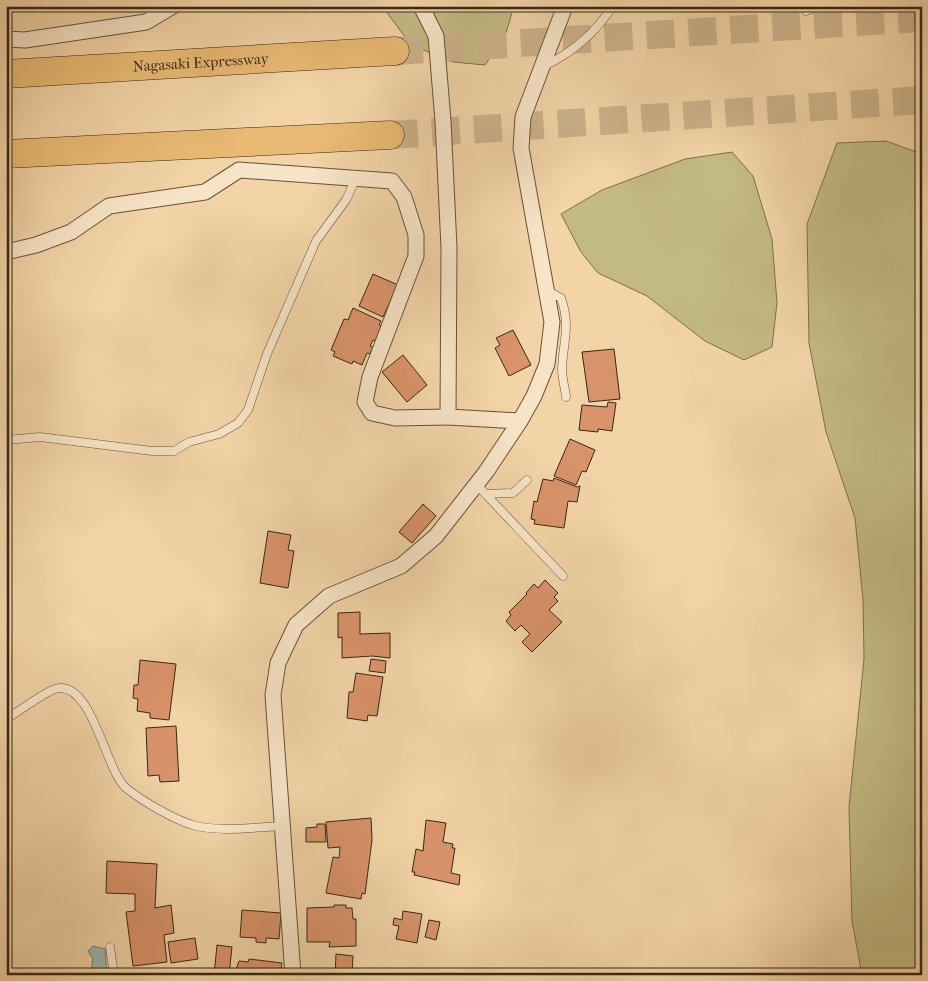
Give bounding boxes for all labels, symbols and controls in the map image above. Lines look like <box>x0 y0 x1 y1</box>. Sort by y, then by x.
street label: Nagasaki Expressway <box>132 49 270 75</box>

